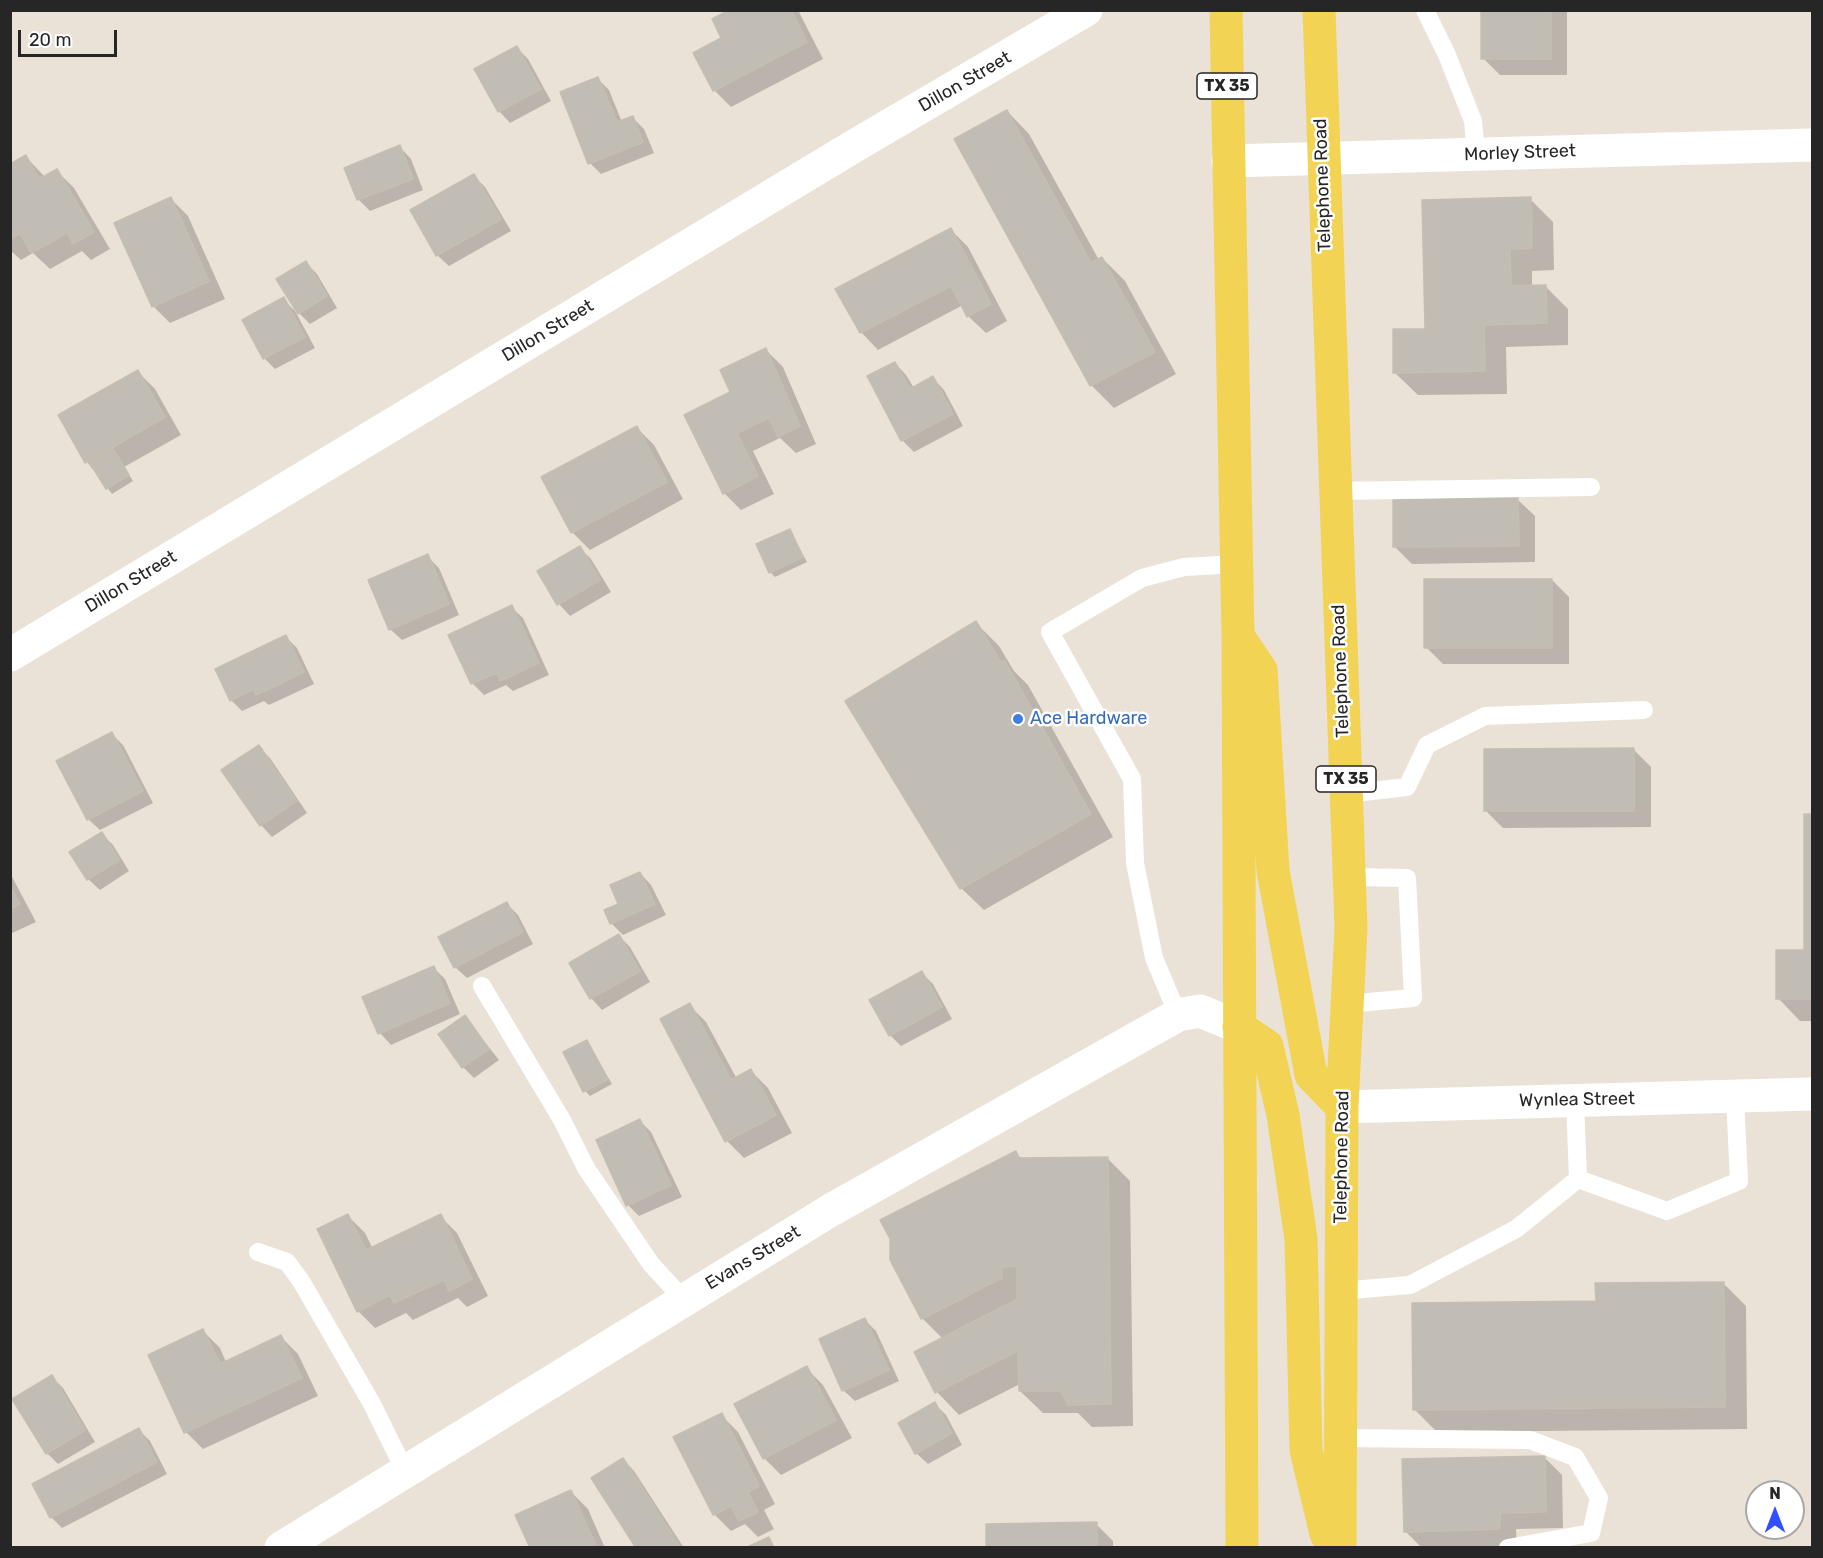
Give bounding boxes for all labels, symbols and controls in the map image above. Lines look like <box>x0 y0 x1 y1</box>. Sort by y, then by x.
scale bar <box>21 18 120 56</box>
text: 20 m <box>29 29 71 51</box>
street label: Dillon Street <box>915 47 1015 117</box>
road number: TX 35 <box>1197 73 1257 99</box>
street label: Telephone Road <box>1310 118 1336 252</box>
street label: Morley Street <box>1464 140 1576 166</box>
street label: Dillon Street <box>498 295 598 367</box>
street label: Dillon Street <box>81 546 181 618</box>
street label: Telephone Road <box>1328 604 1354 738</box>
place label: Ace Hardware <box>1030 708 1147 730</box>
marker: Ace Hardware <box>1011 712 1025 726</box>
road number: TX 35 <box>1316 766 1376 792</box>
street label: Wynlea Street <box>1519 1088 1635 1112</box>
street label: Telephone Road <box>1330 1090 1354 1224</box>
street label: Evans Street <box>702 1221 804 1295</box>
north arrow <box>1745 1480 1805 1540</box>
text: N <box>1769 1484 1781 1503</box>

